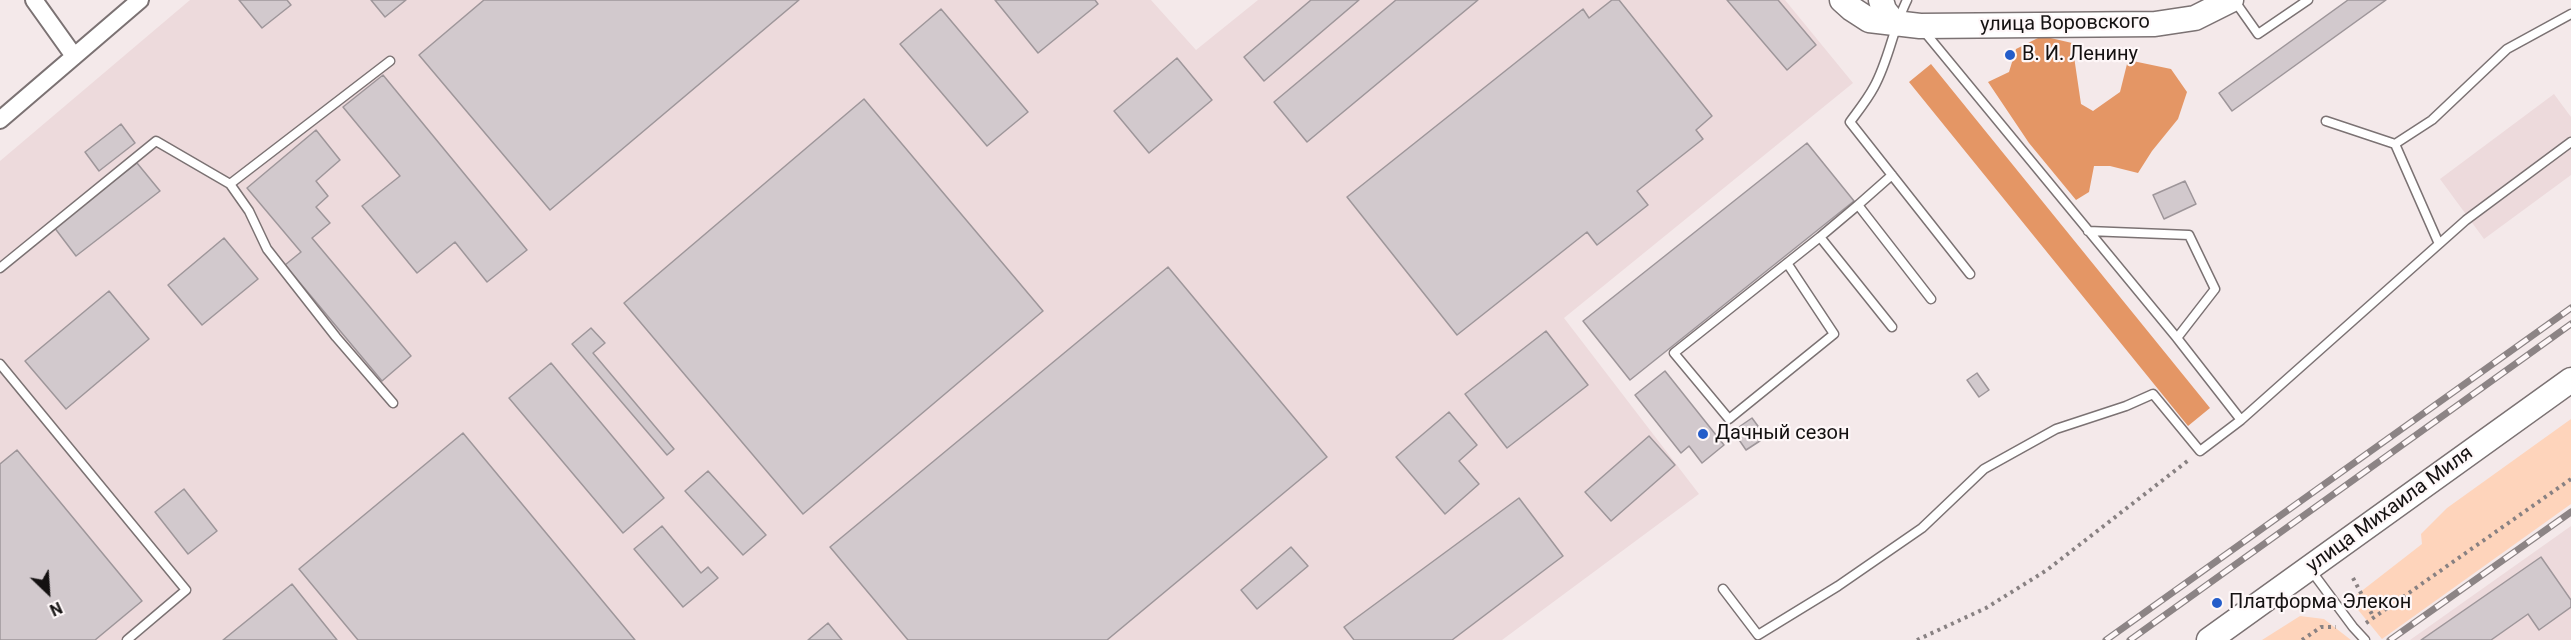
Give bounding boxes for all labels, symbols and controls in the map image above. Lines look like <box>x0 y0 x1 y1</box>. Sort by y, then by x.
street label: улица Воровского <box>1980 11 2150 37</box>
place label: В. И. Ленину <box>2022 43 2138 67</box>
marker: В. И. Ленину <box>2003 48 2017 62</box>
place label: Дачный сезон <box>1715 422 1850 446</box>
marker: Дачный сезон <box>1696 427 1710 441</box>
street label: улица Михаила Миля <box>2302 441 2478 579</box>
north arrow <box>18 562 78 622</box>
place label: Платформа Элекон <box>2229 591 2411 615</box>
marker: Платформа Элекон <box>2210 596 2224 610</box>
text: N <box>47 598 65 620</box>

